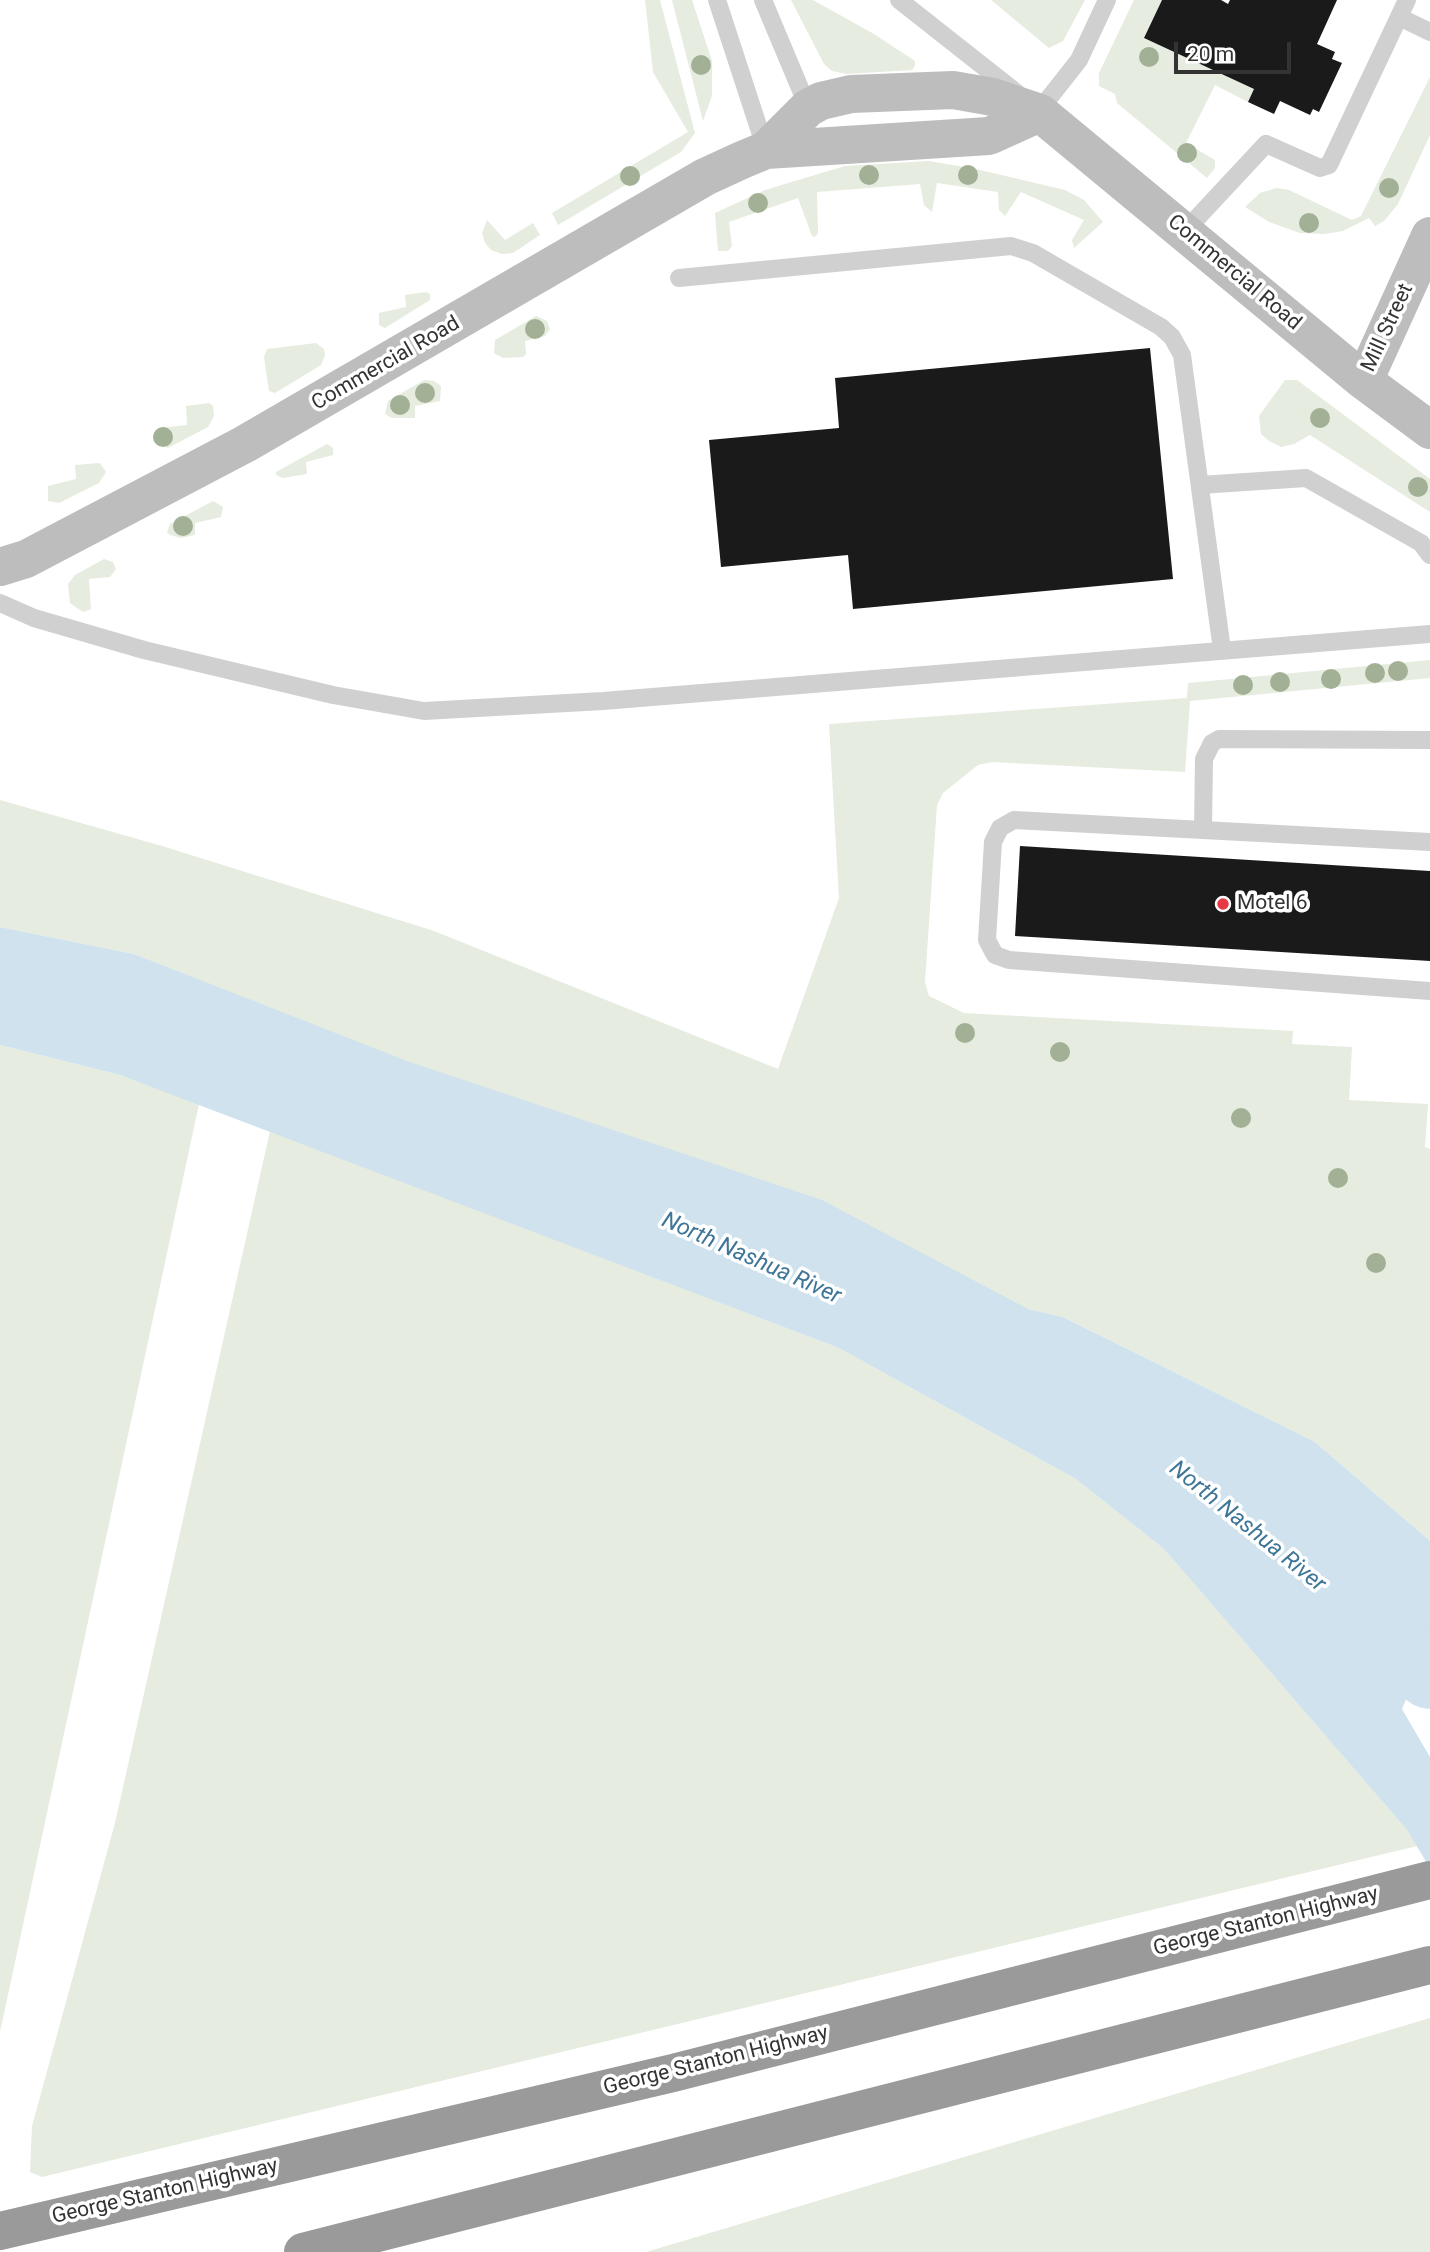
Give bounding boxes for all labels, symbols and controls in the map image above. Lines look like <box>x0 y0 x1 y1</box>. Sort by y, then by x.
scale bar <box>1178 28 1295 72</box>
text: 20 m <box>1187 42 1234 66</box>
street label: Commercial Road <box>1162 210 1306 336</box>
street label: Mill Street <box>1357 280 1419 376</box>
street label: Commercial Road <box>308 311 464 417</box>
place label: Motel 6 <box>1237 891 1307 917</box>
marker: Motel 6 <box>1215 896 1231 912</box>
water label: North Nashua River <box>657 1207 845 1311</box>
water label: North Nashua River <box>1163 1456 1331 1598</box>
street label: George Stanton Highway <box>1151 1882 1381 1962</box>
street label: George Stanton Highway <box>601 2021 831 2101</box>
street label: George Stanton Highway <box>50 2154 280 2230</box>

